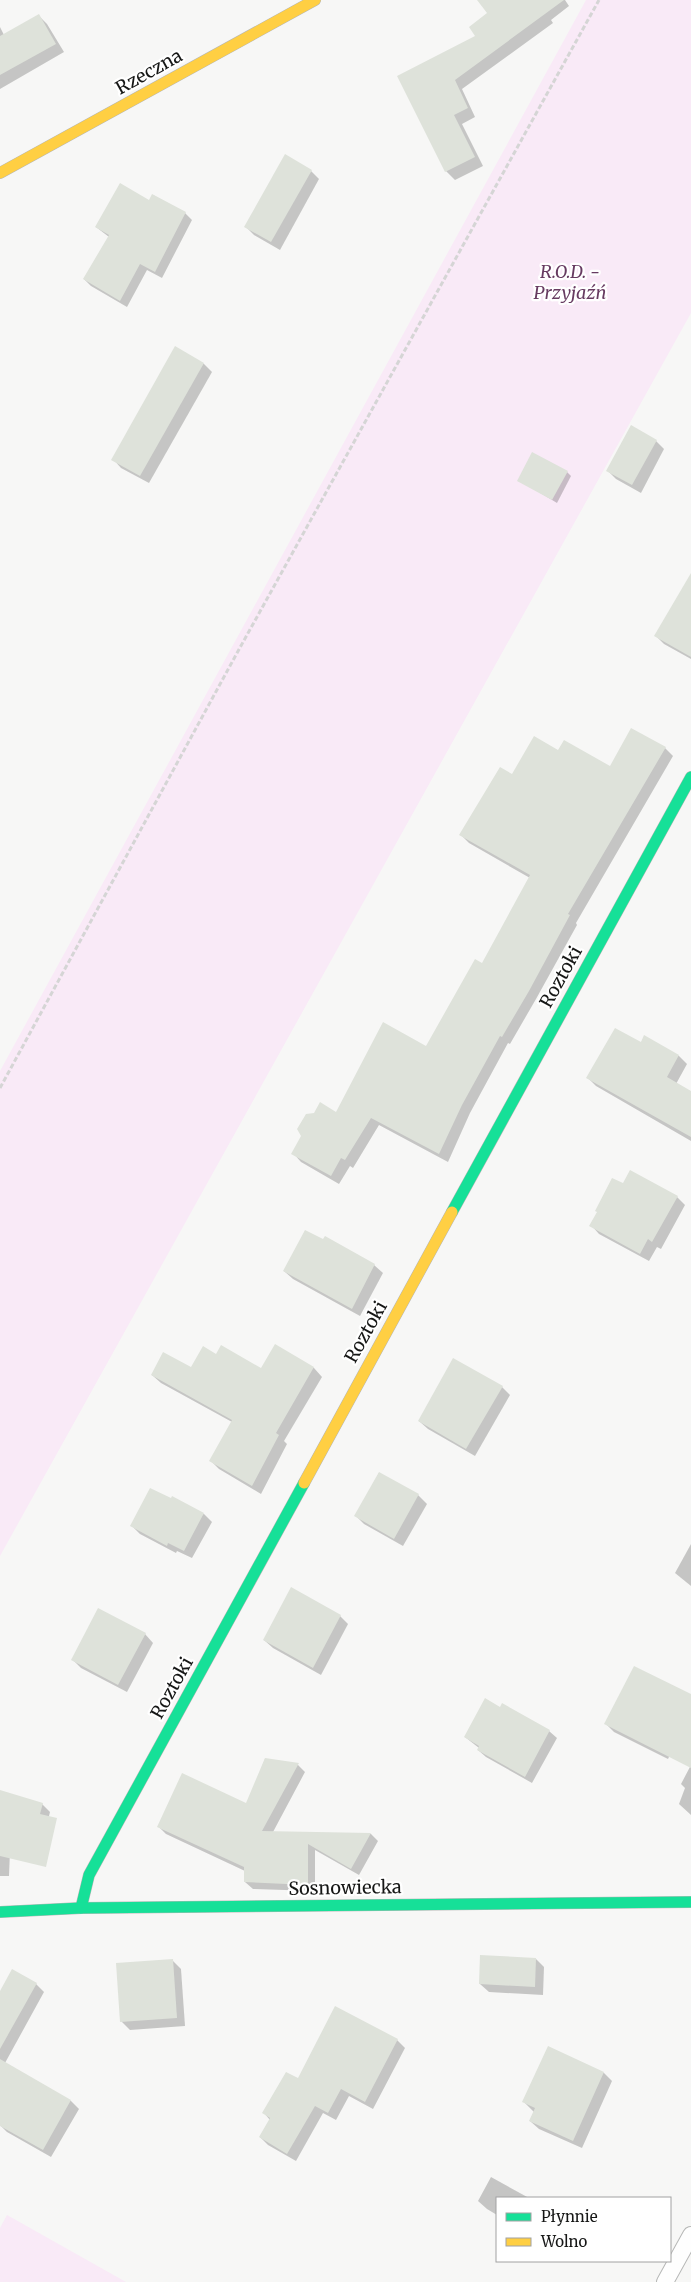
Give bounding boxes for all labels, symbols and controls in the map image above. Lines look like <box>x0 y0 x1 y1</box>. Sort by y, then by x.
street label: Rzeczna <box>111 44 186 99</box>
park label: R.O.D. - Przyjaźń <box>534 260 606 304</box>
street label: Roztoki <box>534 942 587 1012</box>
street label: Roztoki <box>339 1297 392 1367</box>
street label: Roztoki <box>145 1653 198 1723</box>
street label: Sosnowiecka <box>288 1875 402 1900</box>
legend <box>496 2197 671 2262</box>
text: Płynnie <box>541 2207 598 2226</box>
text: Wolno <box>540 2232 588 2251</box>

